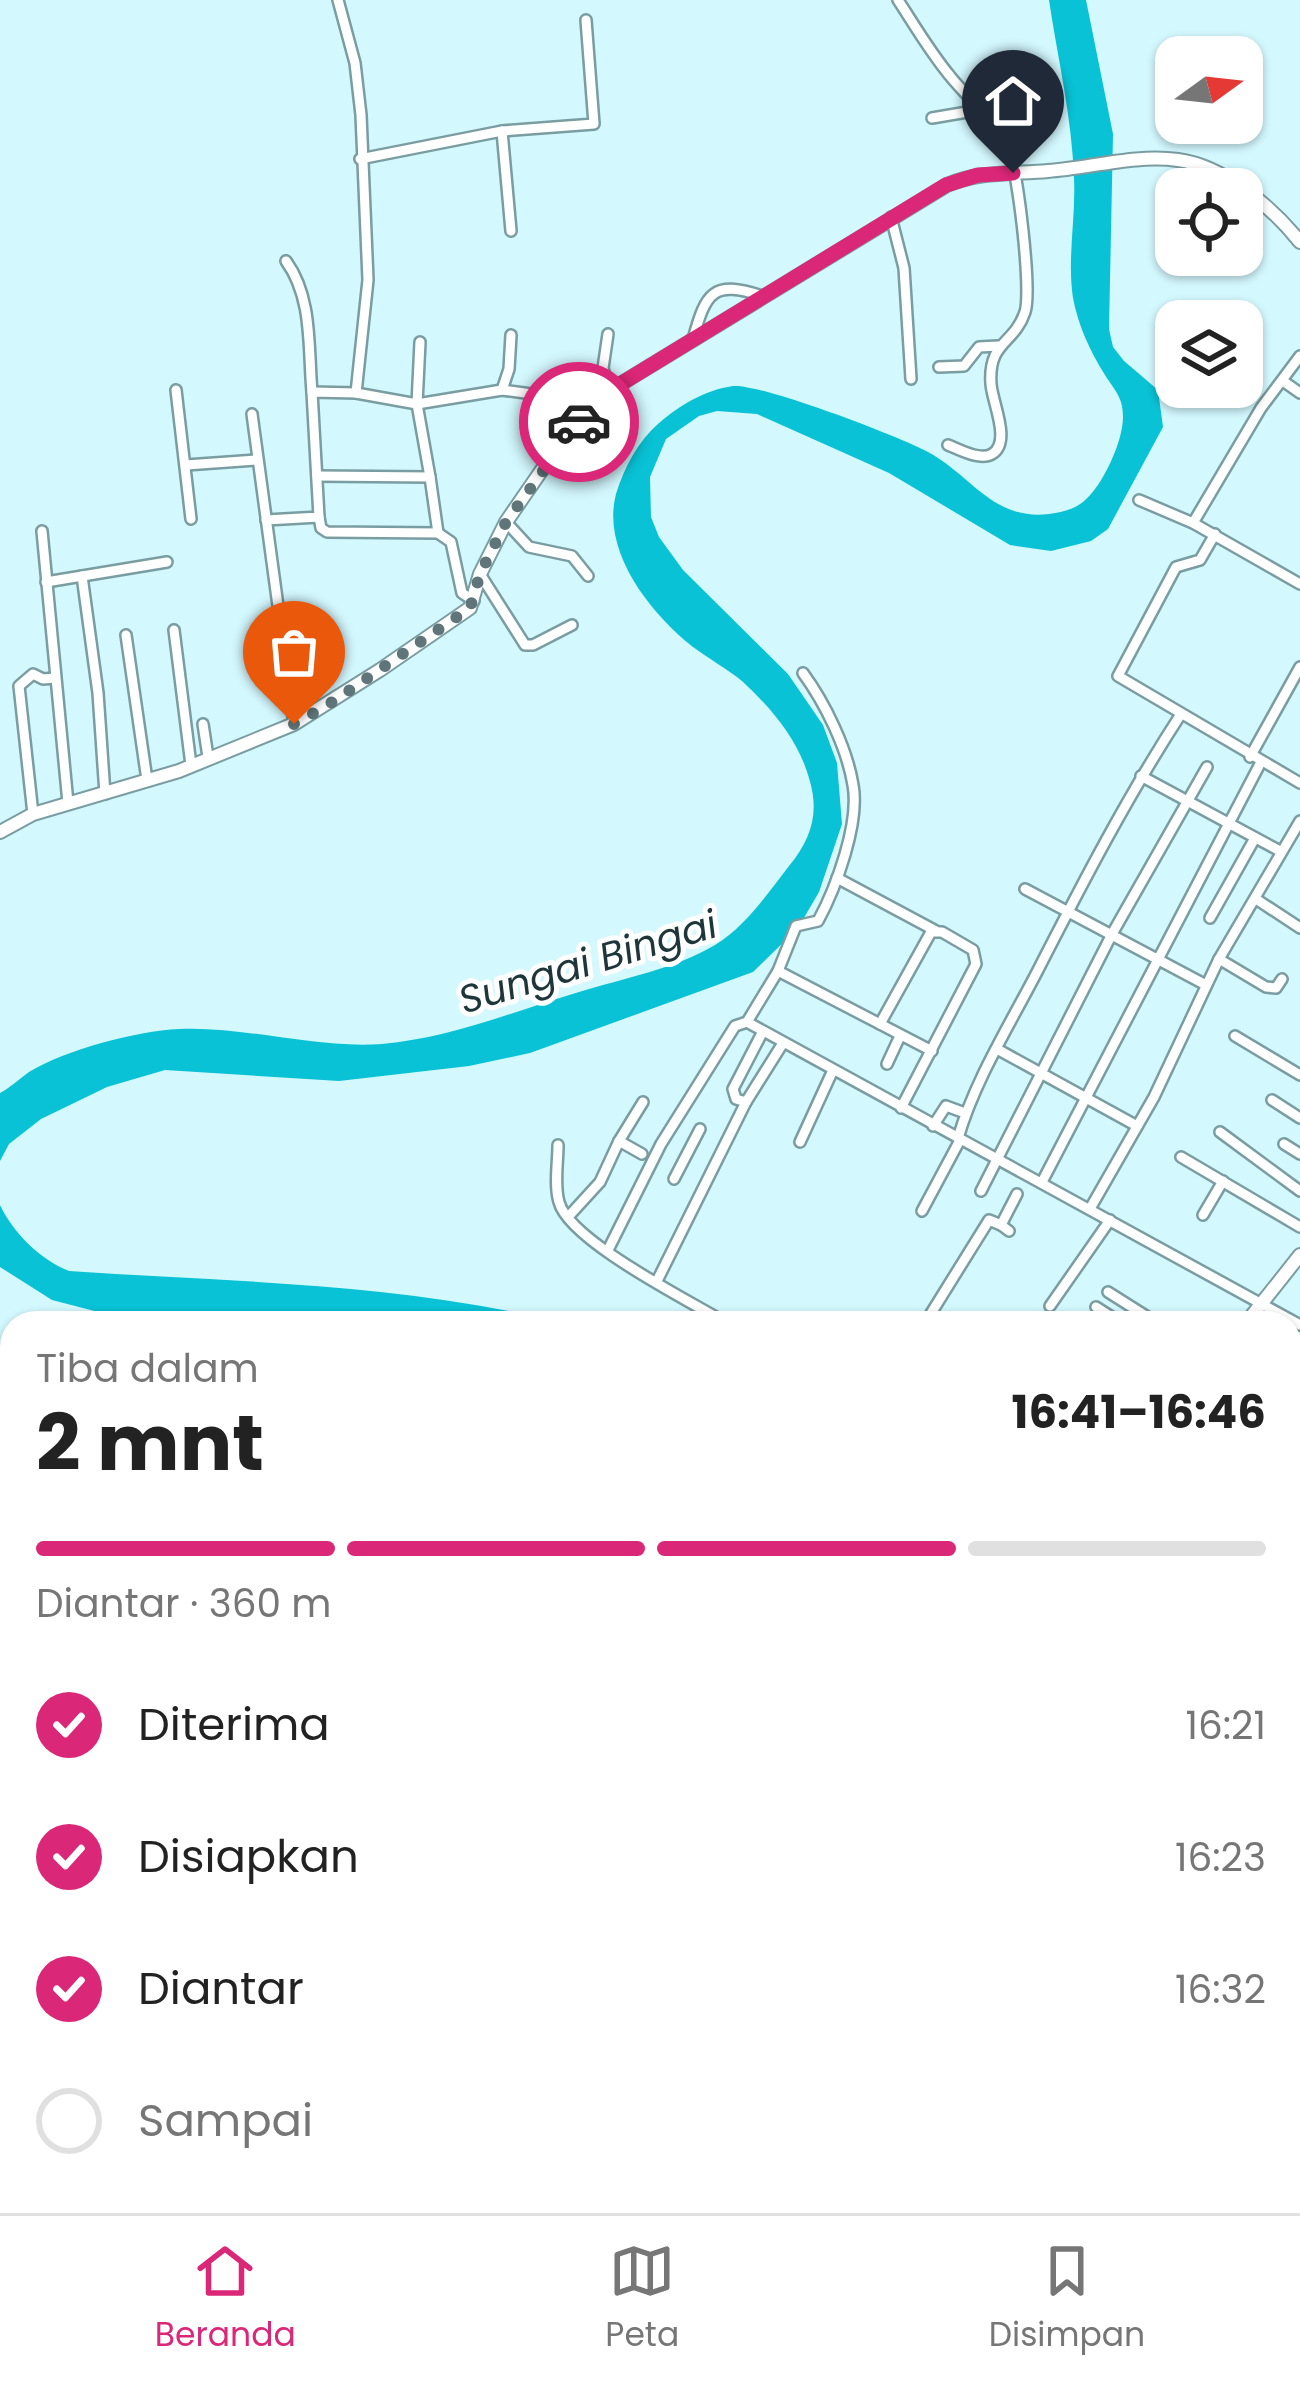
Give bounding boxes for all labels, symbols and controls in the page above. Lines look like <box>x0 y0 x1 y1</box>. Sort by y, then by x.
north arrow <box>1155 36 1263 144</box>
map controls <box>1155 36 1263 408</box>
pin <box>962 50 1064 173</box>
icon: home <box>980 68 1046 134</box>
button: locate <box>1155 168 1263 276</box>
button: layers <box>1155 300 1263 408</box>
courier <box>519 362 639 482</box>
icon: car <box>546 389 612 455</box>
pin <box>243 601 345 724</box>
icon: bag <box>261 619 327 685</box>
water label: Sungai Bingai <box>452 896 725 1027</box>
text: Tiba dalam <box>36 1341 259 1396</box>
text: 16:41–16:46 <box>1011 1381 1266 1444</box>
text: 2 mnt <box>36 1388 264 1497</box>
text: Diantar · 360 m <box>36 1576 332 1631</box>
icon: check <box>36 1692 102 1758</box>
text: Diterima <box>138 1693 330 1756</box>
text: 16:21 <box>1186 1698 1266 1753</box>
icon: check <box>36 1824 102 1890</box>
text: Disiapkan <box>138 1825 359 1888</box>
text: 16:23 <box>1175 1830 1266 1885</box>
icon: check <box>36 1956 102 2022</box>
text: Diantar <box>138 1957 304 2020</box>
text: 16:32 <box>1175 1962 1266 2017</box>
text: Sampai <box>138 2089 313 2152</box>
tab: Beranda <box>155 2238 296 2360</box>
tab: Peta <box>605 2238 679 2360</box>
tab: Disimpan <box>989 2238 1145 2360</box>

